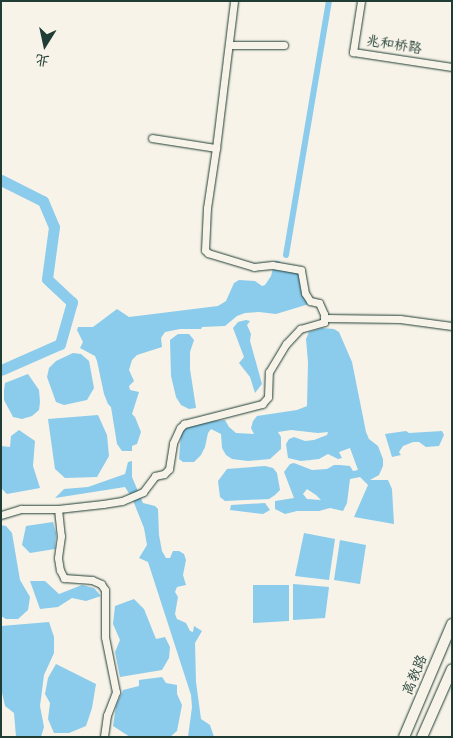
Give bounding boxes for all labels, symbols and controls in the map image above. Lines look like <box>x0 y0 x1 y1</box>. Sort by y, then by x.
north arrow <box>20 20 70 70</box>
street label: 兆和桥路 <box>365 32 423 58</box>
text: 北 <box>34 51 51 70</box>
street label: 高教路 <box>399 652 431 698</box>

